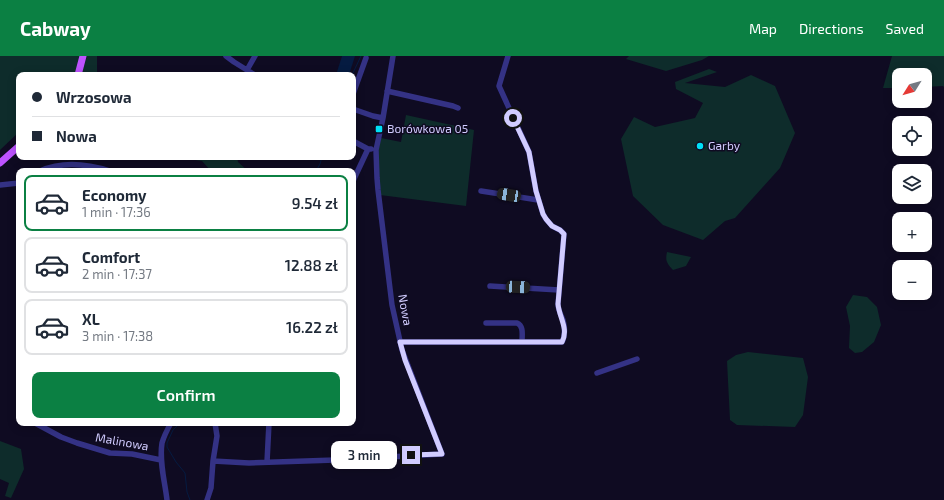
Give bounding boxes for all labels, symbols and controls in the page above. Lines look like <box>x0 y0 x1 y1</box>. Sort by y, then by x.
text: Cabway <box>20 17 91 40</box>
text: Map <box>749 20 777 37</box>
text: Directions <box>799 20 864 37</box>
text: Saved <box>886 20 924 37</box>
north arrow <box>892 68 932 108</box>
map controls <box>892 68 932 300</box>
text: Wrzosowa <box>56 88 132 106</box>
route start <box>504 109 522 127</box>
button: locate <box>892 116 932 156</box>
place label: Borówkowa 05 <box>387 121 468 135</box>
marker: Borówkowa 05 <box>374 124 384 134</box>
text: Nowa <box>56 127 97 145</box>
place label: Garby <box>708 138 741 152</box>
marker: Garby <box>695 141 705 151</box>
button: layers <box>892 164 932 204</box>
icon: car <box>34 185 70 221</box>
text: Economy <box>82 186 147 204</box>
car <box>496 187 522 203</box>
text: 9.54 zł <box>292 194 338 212</box>
text: 1 min · 17:36 <box>82 204 151 220</box>
button: + <box>892 212 932 252</box>
icon: car <box>34 247 70 283</box>
text: Comfort <box>82 248 140 266</box>
text: 12.88 zł <box>285 256 338 274</box>
button: − <box>892 260 932 300</box>
text: 2 min · 17:37 <box>82 266 152 282</box>
car <box>506 280 530 294</box>
street label: Nowa <box>396 293 416 327</box>
icon: car <box>34 309 70 345</box>
text: XL <box>82 310 100 328</box>
text: 16.22 zł <box>286 318 338 336</box>
text: 3 min · 17:38 <box>82 328 153 344</box>
button: Confirm <box>32 372 340 418</box>
street label: Malinowa <box>94 429 150 453</box>
callout: 3 min <box>331 441 397 469</box>
route end <box>402 446 420 464</box>
text: 3 min <box>348 447 380 463</box>

